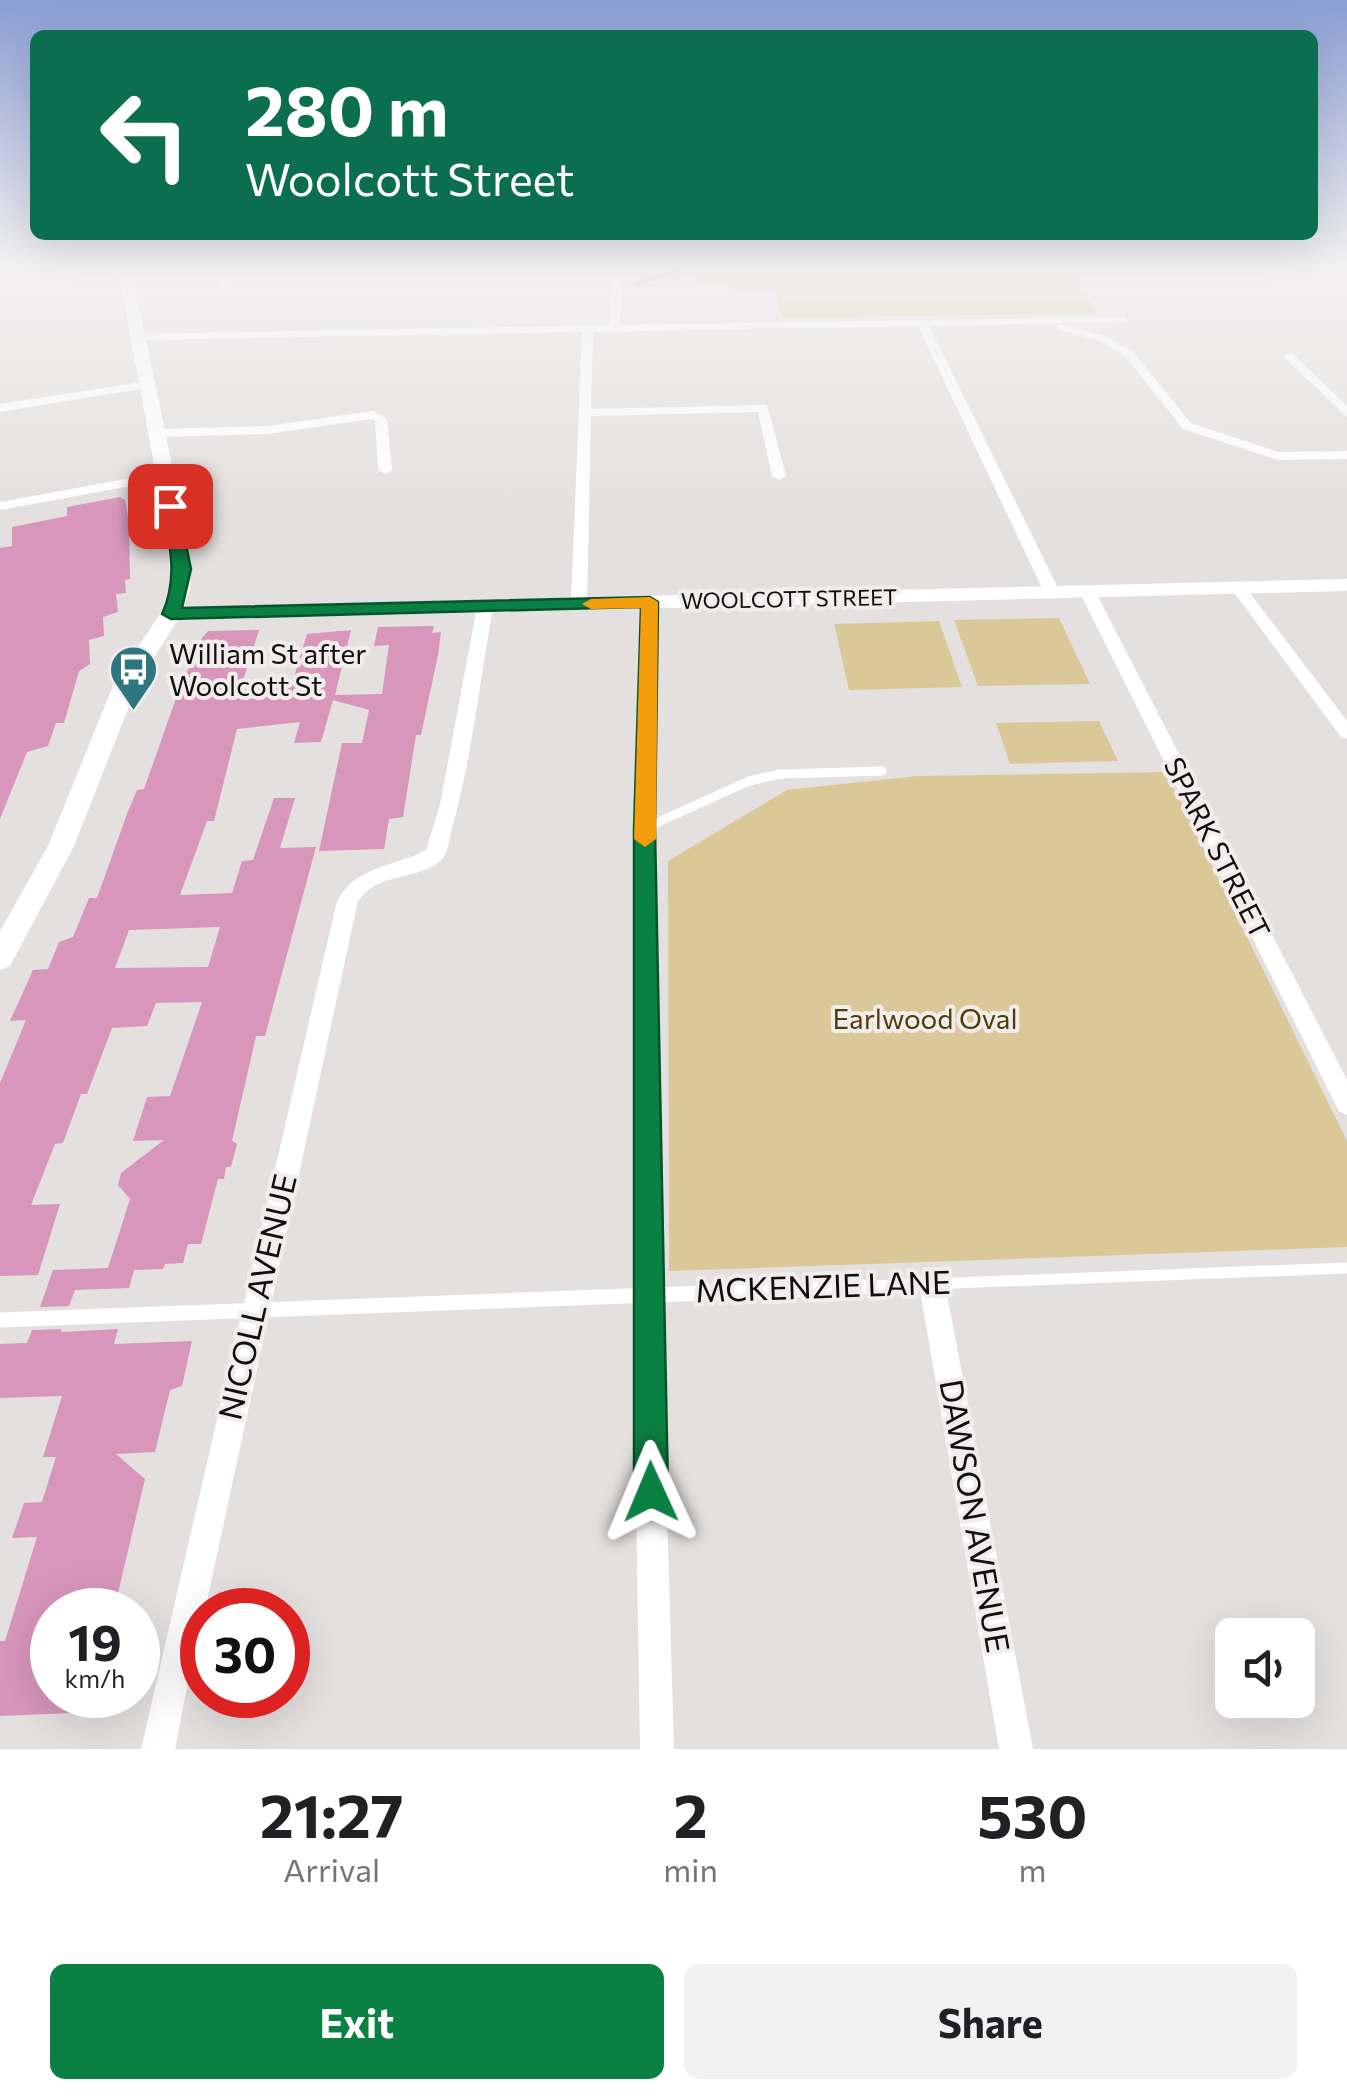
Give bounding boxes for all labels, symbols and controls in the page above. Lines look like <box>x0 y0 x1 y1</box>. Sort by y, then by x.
text: 280 m <box>245 65 449 150</box>
icon: left <box>80 70 210 200</box>
text: Woolcott Street <box>245 150 574 205</box>
pin <box>128 464 213 549</box>
icon: arrive <box>143 479 198 534</box>
street label: WOOLCOTT STREET <box>680 583 897 614</box>
place label: William St after Woolcott St <box>169 636 367 702</box>
bus stop icon: William St after Woolcott St <box>108 644 160 712</box>
street label: SPARK STREET <box>1158 751 1278 944</box>
park label: Earlwood Oval <box>832 1001 1018 1035</box>
street label: NICOLL AVENUE <box>208 1170 304 1423</box>
street label: MCKENZIE LANE <box>694 1261 951 1309</box>
street label: DAWSON AVENUE <box>932 1376 1020 1655</box>
position arrow <box>599 1440 703 1544</box>
speed limit sign: 30 <box>180 1588 310 1718</box>
text: 19 <box>68 1610 122 1671</box>
map controls <box>1215 1618 1315 1718</box>
button: sound <box>1215 1618 1315 1718</box>
text: km/h <box>65 1663 125 1693</box>
text: 21:27 <box>260 1777 404 1850</box>
text: 2 <box>673 1777 708 1850</box>
text: 530 <box>977 1777 1087 1850</box>
text: Arrival <box>283 1849 380 1889</box>
text: min <box>663 1849 718 1889</box>
text: m <box>1018 1849 1046 1889</box>
button: Exit <box>50 1964 664 2079</box>
button: Share <box>684 1964 1297 2079</box>

